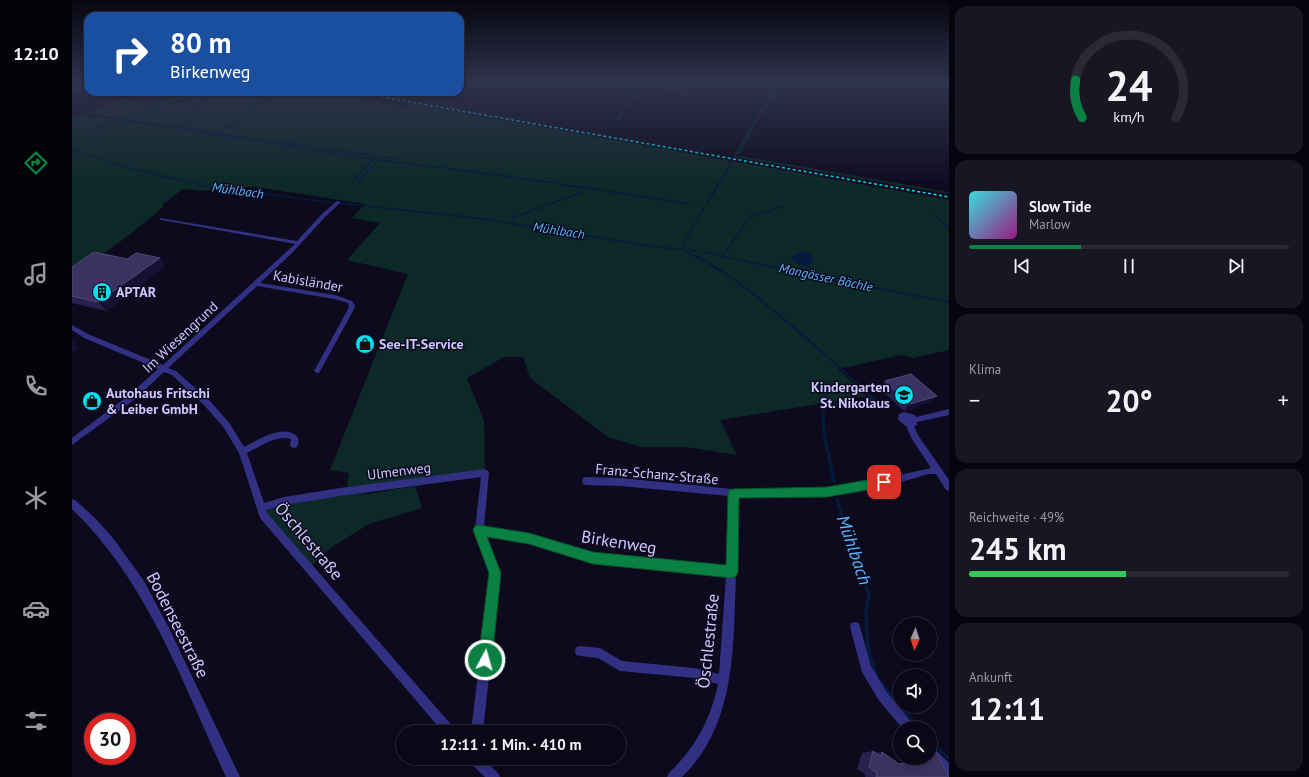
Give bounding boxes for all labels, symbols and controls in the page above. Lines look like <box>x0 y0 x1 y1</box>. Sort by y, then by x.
text: 80 m <box>170 24 231 61</box>
icon: right <box>104 28 156 80</box>
text: 12:10 <box>13 42 59 65</box>
text: 24 <box>1105 59 1153 112</box>
text: Birkenweg <box>170 60 251 83</box>
text: km/h <box>1113 107 1145 126</box>
icon: directions <box>22 149 50 177</box>
water label: Mühlbach <box>211 178 265 203</box>
text: Slow Tide <box>1029 197 1091 216</box>
text: Marlow <box>1029 216 1070 233</box>
water label: Mühlbach <box>532 218 586 243</box>
icon: previous <box>1011 255 1033 277</box>
icon: pause <box>1118 255 1140 277</box>
icon: next <box>1225 255 1247 277</box>
water label: Mangässer Bächle <box>777 259 874 296</box>
icon: music <box>22 260 50 288</box>
street label: Kabisländer <box>272 266 344 296</box>
building icon: APTAR <box>91 281 113 303</box>
place label: APTAR <box>116 283 157 301</box>
street label: Im Wiesengrund <box>138 297 222 377</box>
shop icon: See-IT-Service <box>354 333 376 355</box>
place label: See-IT-Service <box>379 335 464 353</box>
text: Klima <box>969 361 1001 378</box>
icon: phone <box>22 372 50 400</box>
place label: Kindergarten St. Nikolaus <box>811 378 890 412</box>
text: 20° <box>1105 381 1153 420</box>
place label: Autohaus Fritschi & Leiber GmbH <box>106 384 210 418</box>
school or university icon: Kindergarten St. Nikolaus <box>893 384 915 406</box>
text: − <box>969 386 980 414</box>
text: + <box>1278 386 1289 414</box>
shop icon: Autohaus Fritschi & Leiber GmbH <box>81 390 103 412</box>
street label: Ulmenweg <box>366 458 432 484</box>
street label: Franz-Schanz-Straße <box>595 460 719 488</box>
pin <box>867 465 901 499</box>
icon: arrive <box>873 471 895 493</box>
icon: climate <box>22 484 50 512</box>
street label: Öschlestraße <box>270 497 348 585</box>
text: Reichweite · 49% <box>969 509 1064 526</box>
water label: Mühlbach <box>832 512 877 588</box>
street label: Birkenweg <box>580 525 658 559</box>
text: 245 km <box>969 529 1067 568</box>
street label: Bodenseestraße <box>142 568 214 682</box>
street label: Öschlestraße <box>692 593 724 689</box>
icon: car <box>22 595 50 623</box>
north arrow <box>893 617 937 661</box>
map controls <box>893 617 937 765</box>
position arrow <box>464 639 506 681</box>
button: sound <box>893 669 937 713</box>
text: Ankunft <box>969 669 1012 686</box>
text: 12:11 <box>969 689 1045 728</box>
icon: filters <box>22 707 50 735</box>
speed limit sign: 30 <box>84 713 136 765</box>
button: search <box>893 721 937 765</box>
text: 12:11 · 1 Min. · 410 m <box>440 735 582 754</box>

